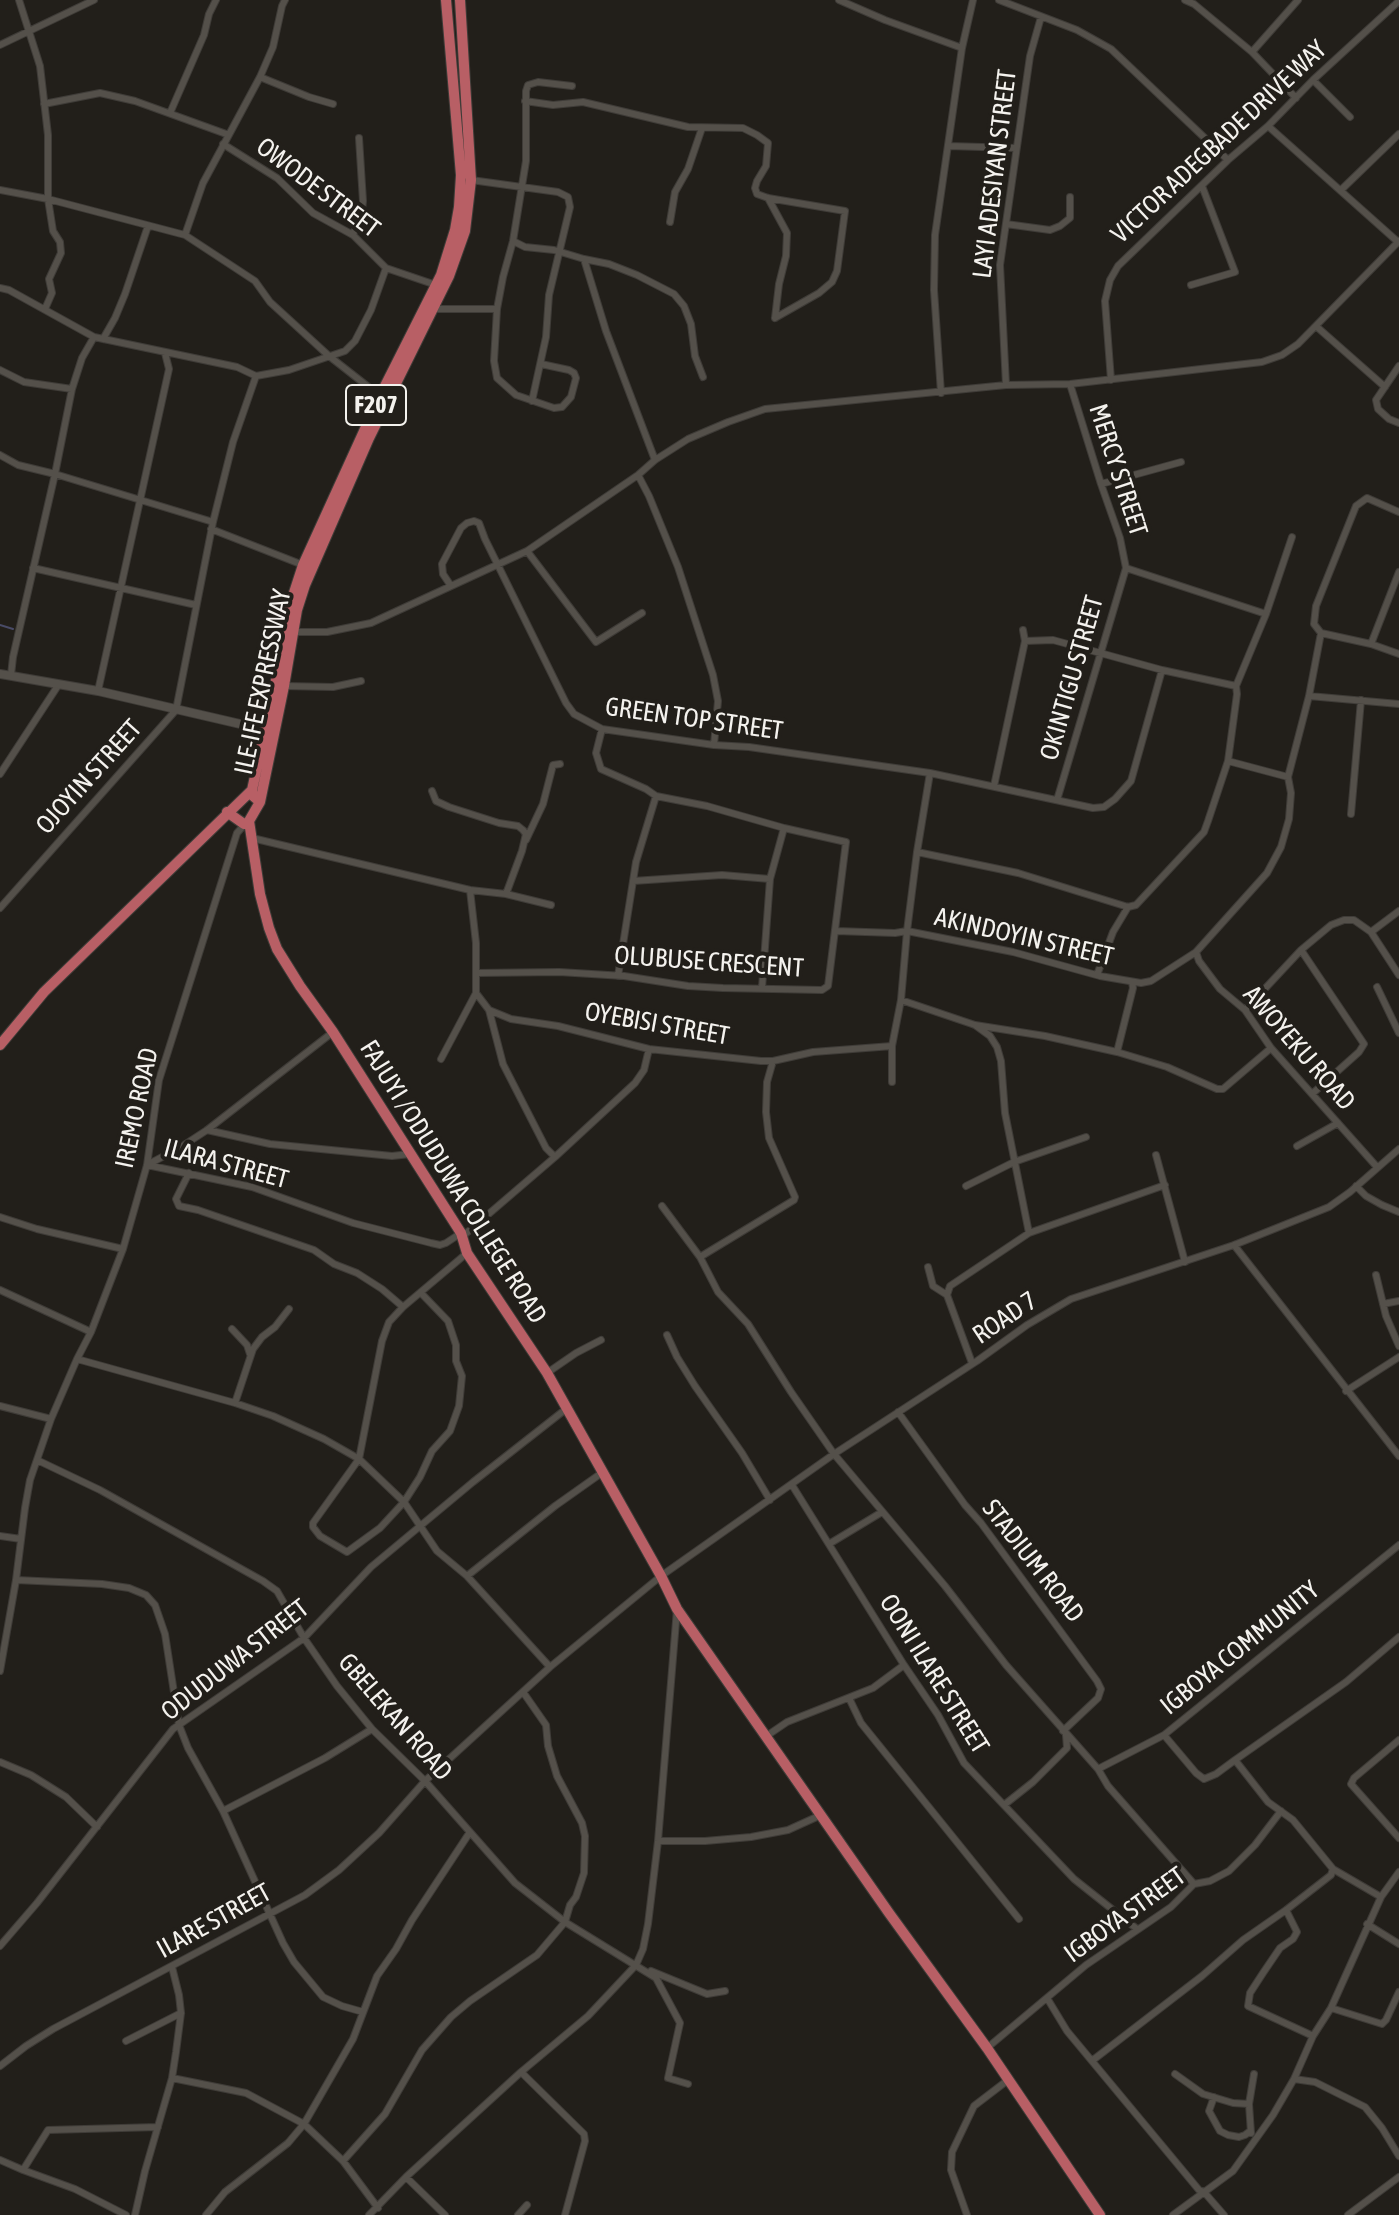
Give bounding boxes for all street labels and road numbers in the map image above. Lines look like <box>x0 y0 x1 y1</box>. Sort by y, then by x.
street label: VICTOR ADEGBADE DRIVE WAY <box>1105 34 1333 250</box>
street label: LAYI ADESIYAN STREET <box>967 68 1023 280</box>
street label: OWODE STREET <box>250 131 386 245</box>
road number: F207 <box>346 385 406 425</box>
street label: MERCY STREET <box>1082 400 1154 540</box>
street label: ILE-IFE EXPRESSWAY <box>228 586 298 778</box>
street label: OKINTIGU STREET <box>1034 592 1110 764</box>
street label: GREEN TOP STREET <box>603 691 785 747</box>
street label: OJOYIN STREET <box>30 713 148 841</box>
street label: AKINDOYIN STREET <box>932 901 1116 973</box>
street label: OLUBUSE CRESCENT <box>613 940 805 984</box>
street label: AWOYEKU ROAD <box>1236 979 1362 1117</box>
street label: OYEBISI STREET <box>582 996 732 1052</box>
street label: FAJUYI /ODUDUWA COLLEGE ROAD <box>353 1035 553 1329</box>
street label: IREMO ROAD <box>109 1045 165 1171</box>
street label: ILARA STREET <box>160 1132 292 1196</box>
street label: ROAD 7 <box>967 1285 1043 1351</box>
street label: STADIUM ROAD <box>976 1494 1090 1628</box>
street label: IGBOYA COMMUNITY <box>1154 1574 1326 1722</box>
street label: OONI ILARE STREET <box>873 1589 995 1759</box>
street label: ODUDUWA STREET <box>155 1593 315 1727</box>
street label: GBELEKAN ROAD <box>331 1647 459 1787</box>
street label: IGBOYA STREET <box>1058 1860 1192 1970</box>
street label: ILARE STREET <box>151 1877 277 1965</box>

